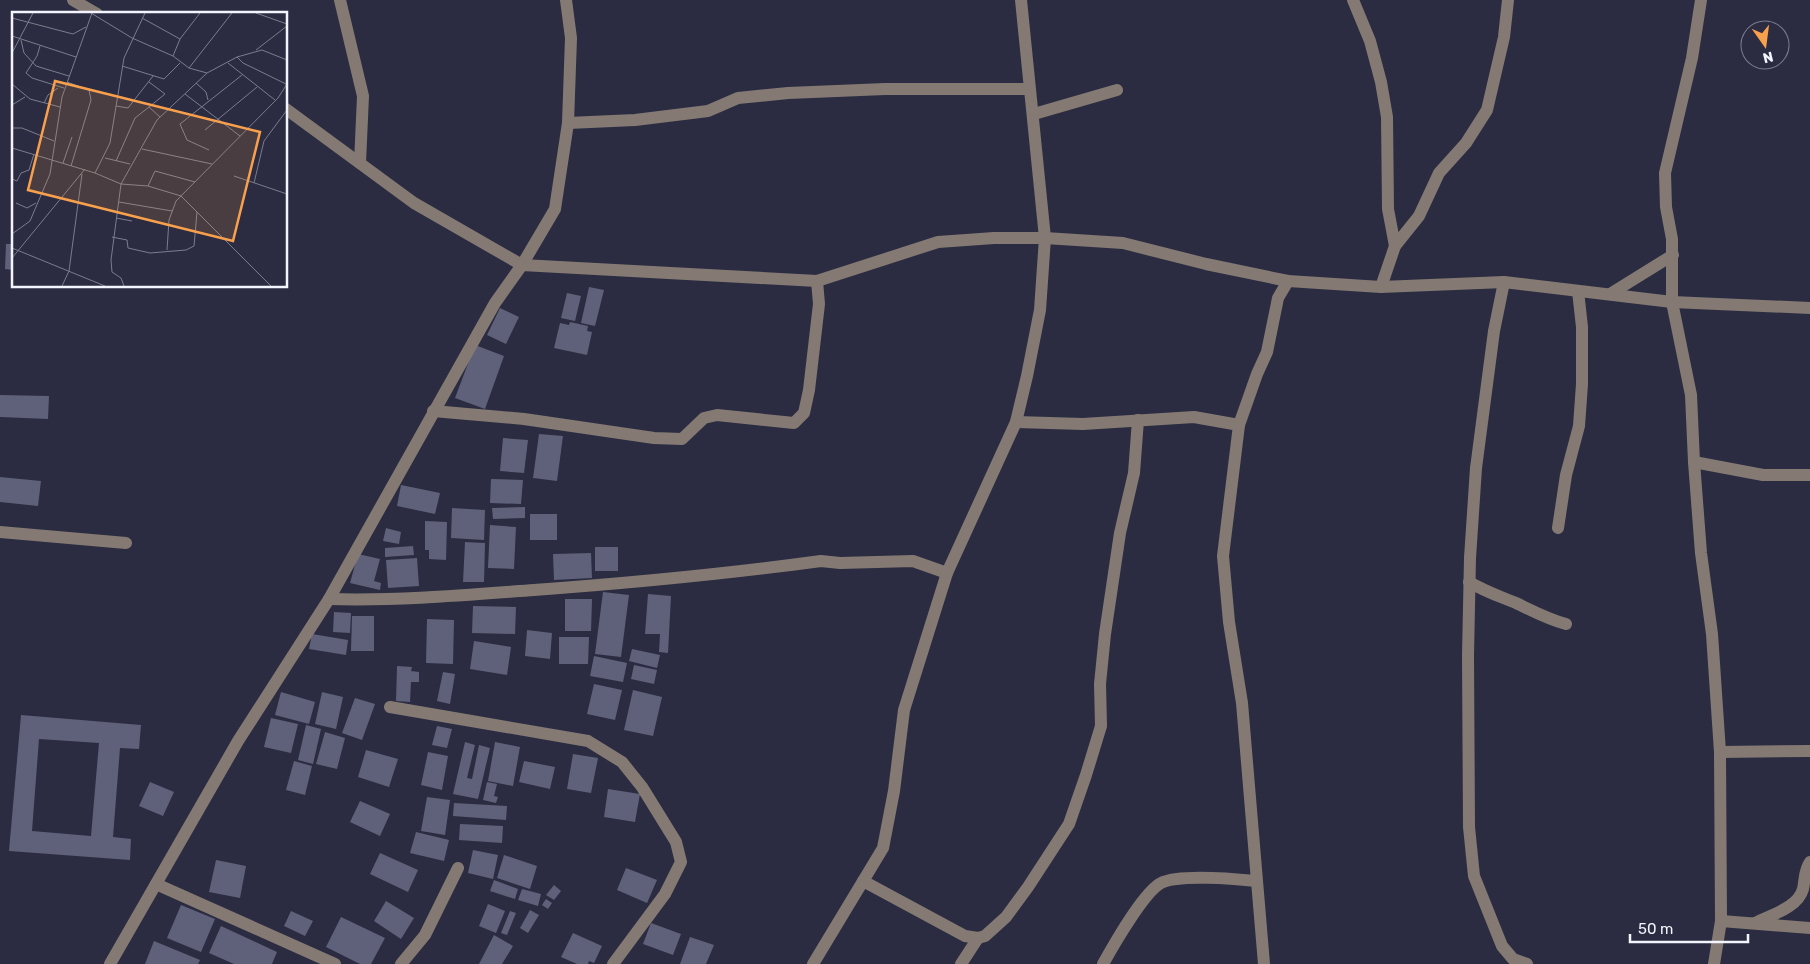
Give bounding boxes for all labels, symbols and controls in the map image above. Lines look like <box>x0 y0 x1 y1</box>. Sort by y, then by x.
inset map <box>12 12 288 288</box>
north arrow <box>1740 20 1790 70</box>
text: N <box>1761 48 1775 67</box>
scale bar <box>1630 912 1748 944</box>
text: 50 m <box>1638 920 1673 938</box>

